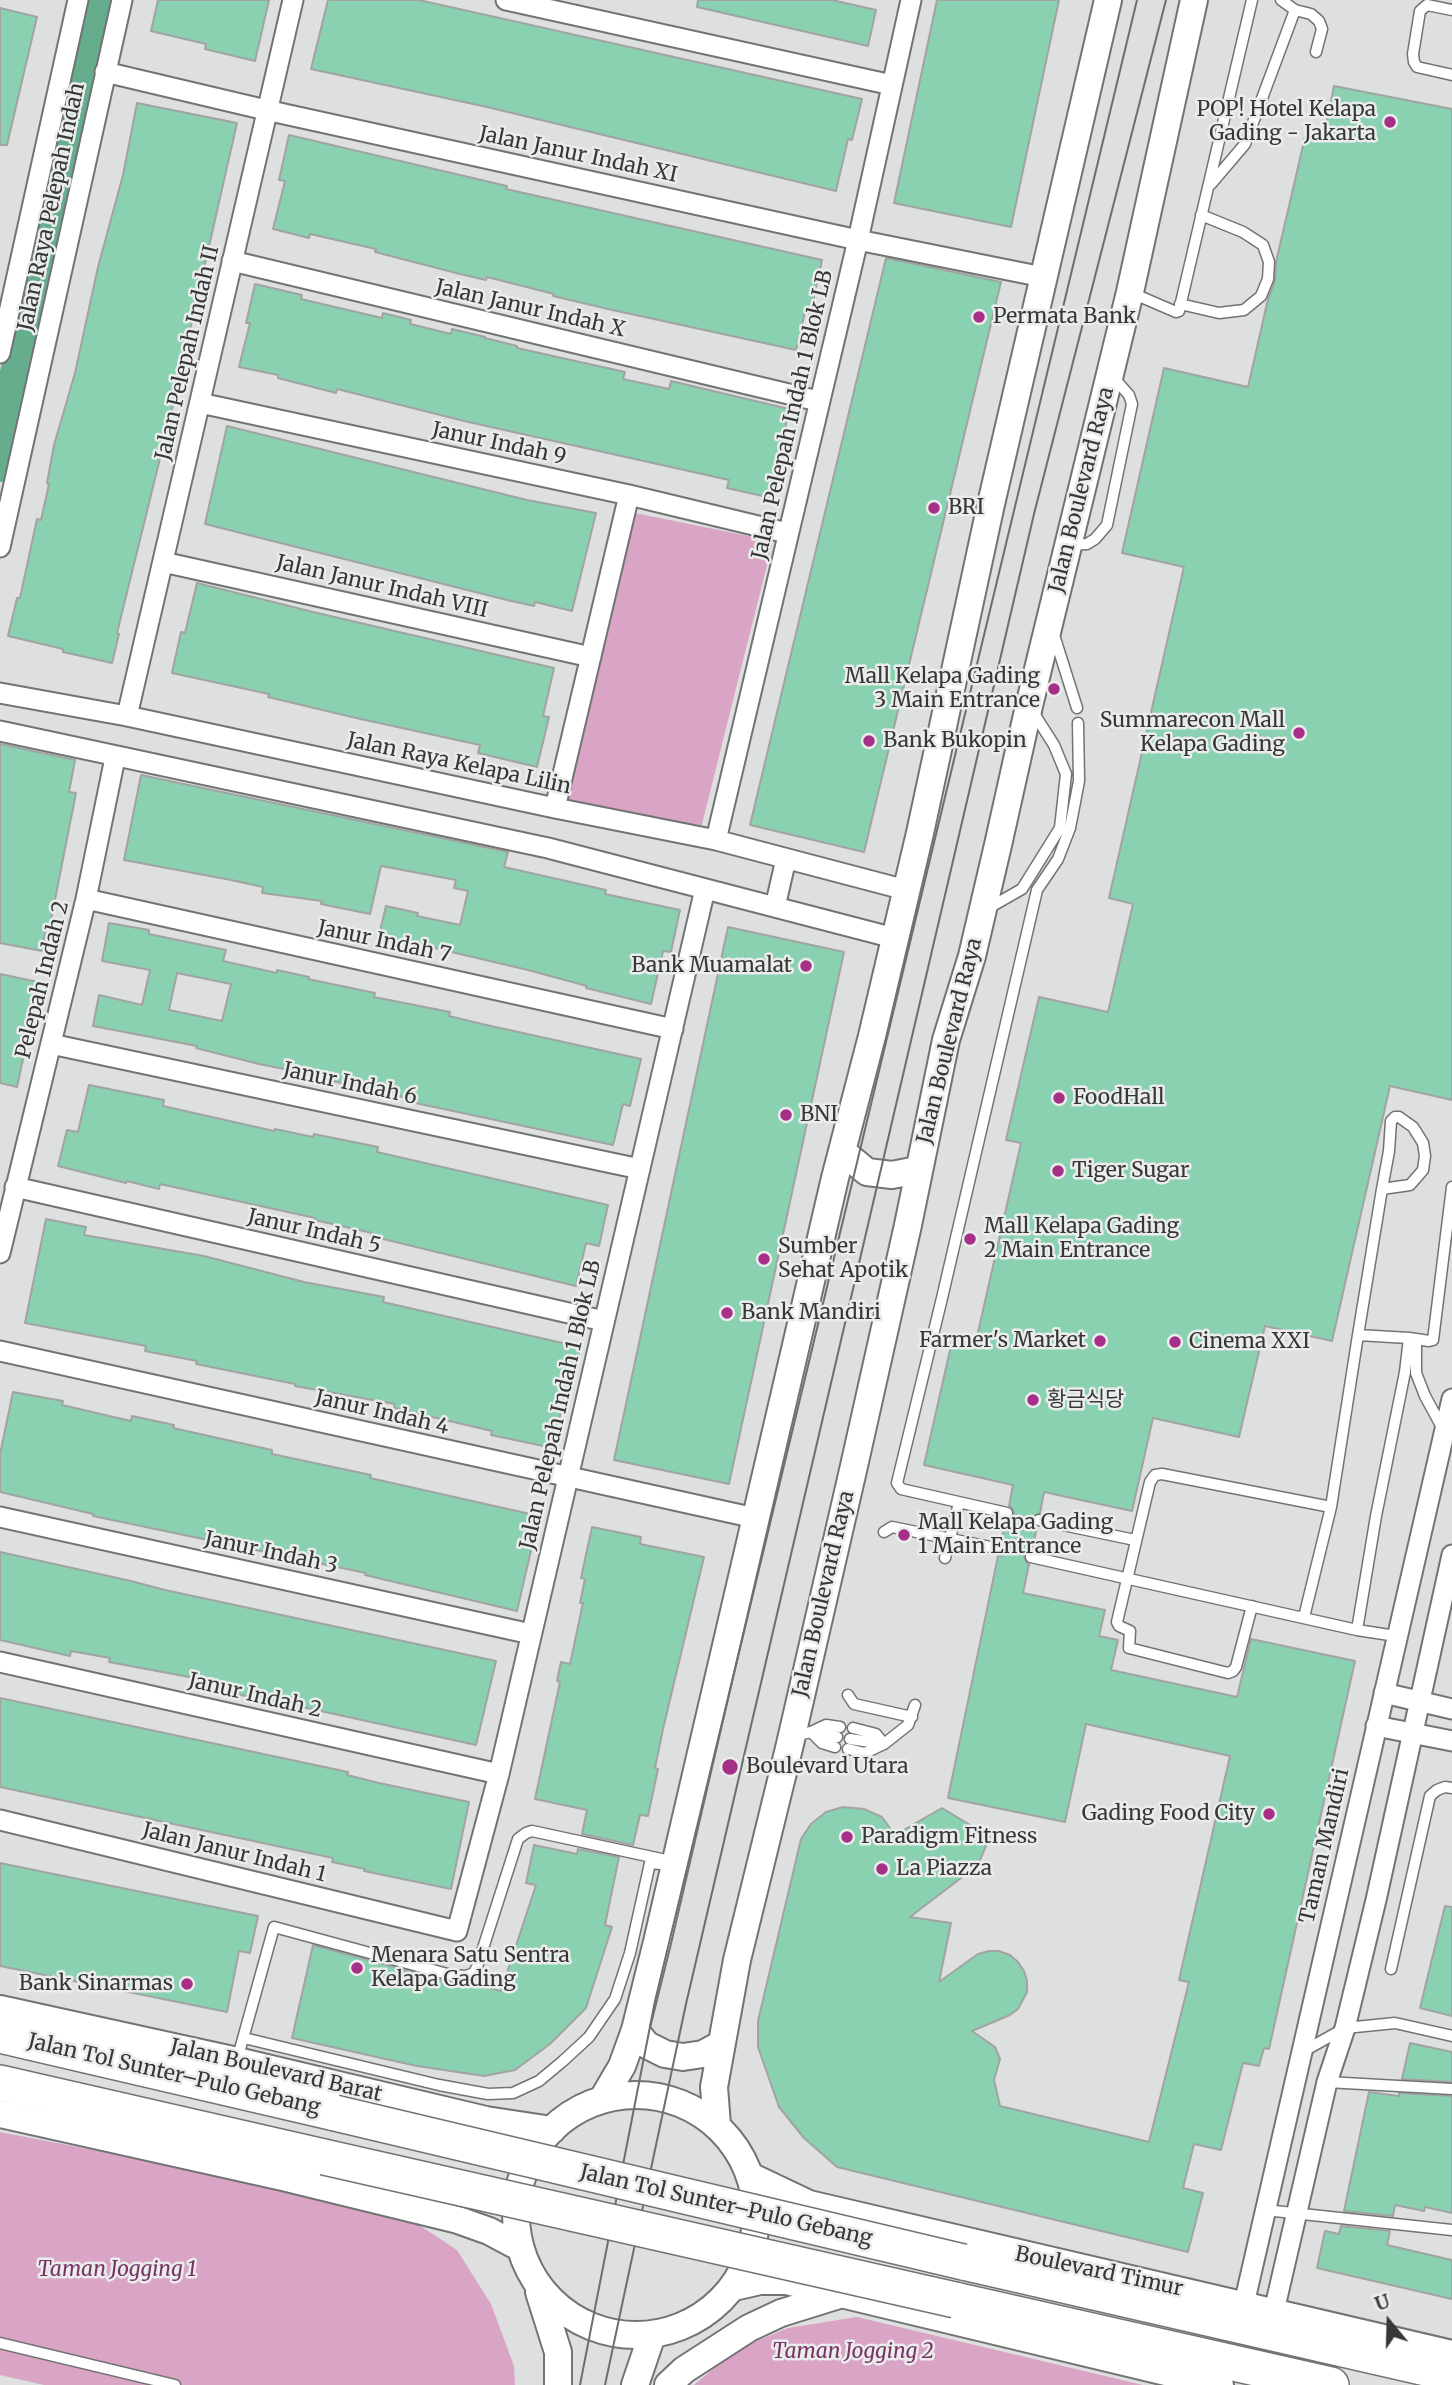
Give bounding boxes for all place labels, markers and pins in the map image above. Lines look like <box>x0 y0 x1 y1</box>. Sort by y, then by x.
place label: POP! Hotel Kelapa Gading - Jakarta <box>1196 97 1376 147</box>
marker: POP! Hotel Kelapa Gading - Jakarta <box>1382 114 1398 130</box>
place label: Permata Bank <box>993 304 1136 330</box>
marker: Permata Bank <box>971 309 987 325</box>
place label: BRI <box>948 495 984 521</box>
marker: BRI <box>926 500 942 516</box>
place label: Mall Kelapa Gading 3 Main Entrance <box>845 664 1040 714</box>
marker: Mall Kelapa Gading 3 Main Entrance <box>1046 681 1062 697</box>
place label: Summarecon Mall Kelapa Gading <box>1100 708 1285 758</box>
marker: Summarecon Mall Kelapa Gading <box>1291 725 1307 741</box>
place label: Bank Bukopin <box>883 728 1027 754</box>
marker: Bank Bukopin <box>861 733 877 749</box>
place label: Bank Muamalat <box>631 953 792 979</box>
marker: Bank Muamalat <box>798 958 814 974</box>
place label: FoodHall <box>1073 1085 1164 1111</box>
marker: FoodHall <box>1051 1090 1067 1106</box>
place label: BNI <box>800 1102 838 1128</box>
marker: BNI <box>778 1107 794 1123</box>
place label: Tiger Sugar <box>1072 1158 1190 1184</box>
marker: Tiger Sugar <box>1050 1163 1066 1179</box>
place label: Mall Kelapa Gading 2 Main Entrance <box>984 1214 1179 1264</box>
marker: Mall Kelapa Gading 2 Main Entrance <box>962 1231 978 1247</box>
place label: Sumber Sehat Apotik <box>778 1234 908 1284</box>
marker: Sumber Sehat Apotik <box>756 1251 772 1267</box>
place label: Bank Mandiri <box>741 1300 881 1326</box>
marker: Bank Mandiri <box>719 1305 735 1321</box>
place label: Farmer's Market <box>919 1328 1086 1354</box>
place label: Cinema XXI <box>1189 1329 1310 1355</box>
marker: Farmer's Market <box>1092 1333 1108 1349</box>
marker: Cinema XXI <box>1167 1334 1183 1350</box>
place label: 황금식당 <box>1047 1387 1124 1413</box>
marker: 황금식당 <box>1025 1392 1041 1408</box>
place label: Mall Kelapa Gading 1 Main Entrance <box>918 1510 1113 1560</box>
marker: Mall Kelapa Gading 1 Main Entrance <box>896 1527 912 1543</box>
place label: Boulevard Utara <box>746 1754 908 1780</box>
marker: Boulevard Utara <box>720 1757 740 1777</box>
place label: Gading Food City <box>1082 1801 1255 1827</box>
marker: Gading Food City <box>1261 1806 1277 1822</box>
place label: Paradigm Fitness <box>861 1824 1037 1850</box>
marker: Paradigm Fitness <box>839 1829 855 1845</box>
place label: La Piazza <box>896 1856 992 1882</box>
marker: La Piazza <box>874 1861 890 1877</box>
place label: Menara Satu Sentra Kelapa Gading <box>371 1943 570 1993</box>
marker: Menara Satu Sentra Kelapa Gading <box>349 1960 365 1976</box>
place label: Bank Sinarmas <box>19 1971 173 1997</box>
marker: Bank Sinarmas <box>179 1976 195 1992</box>

